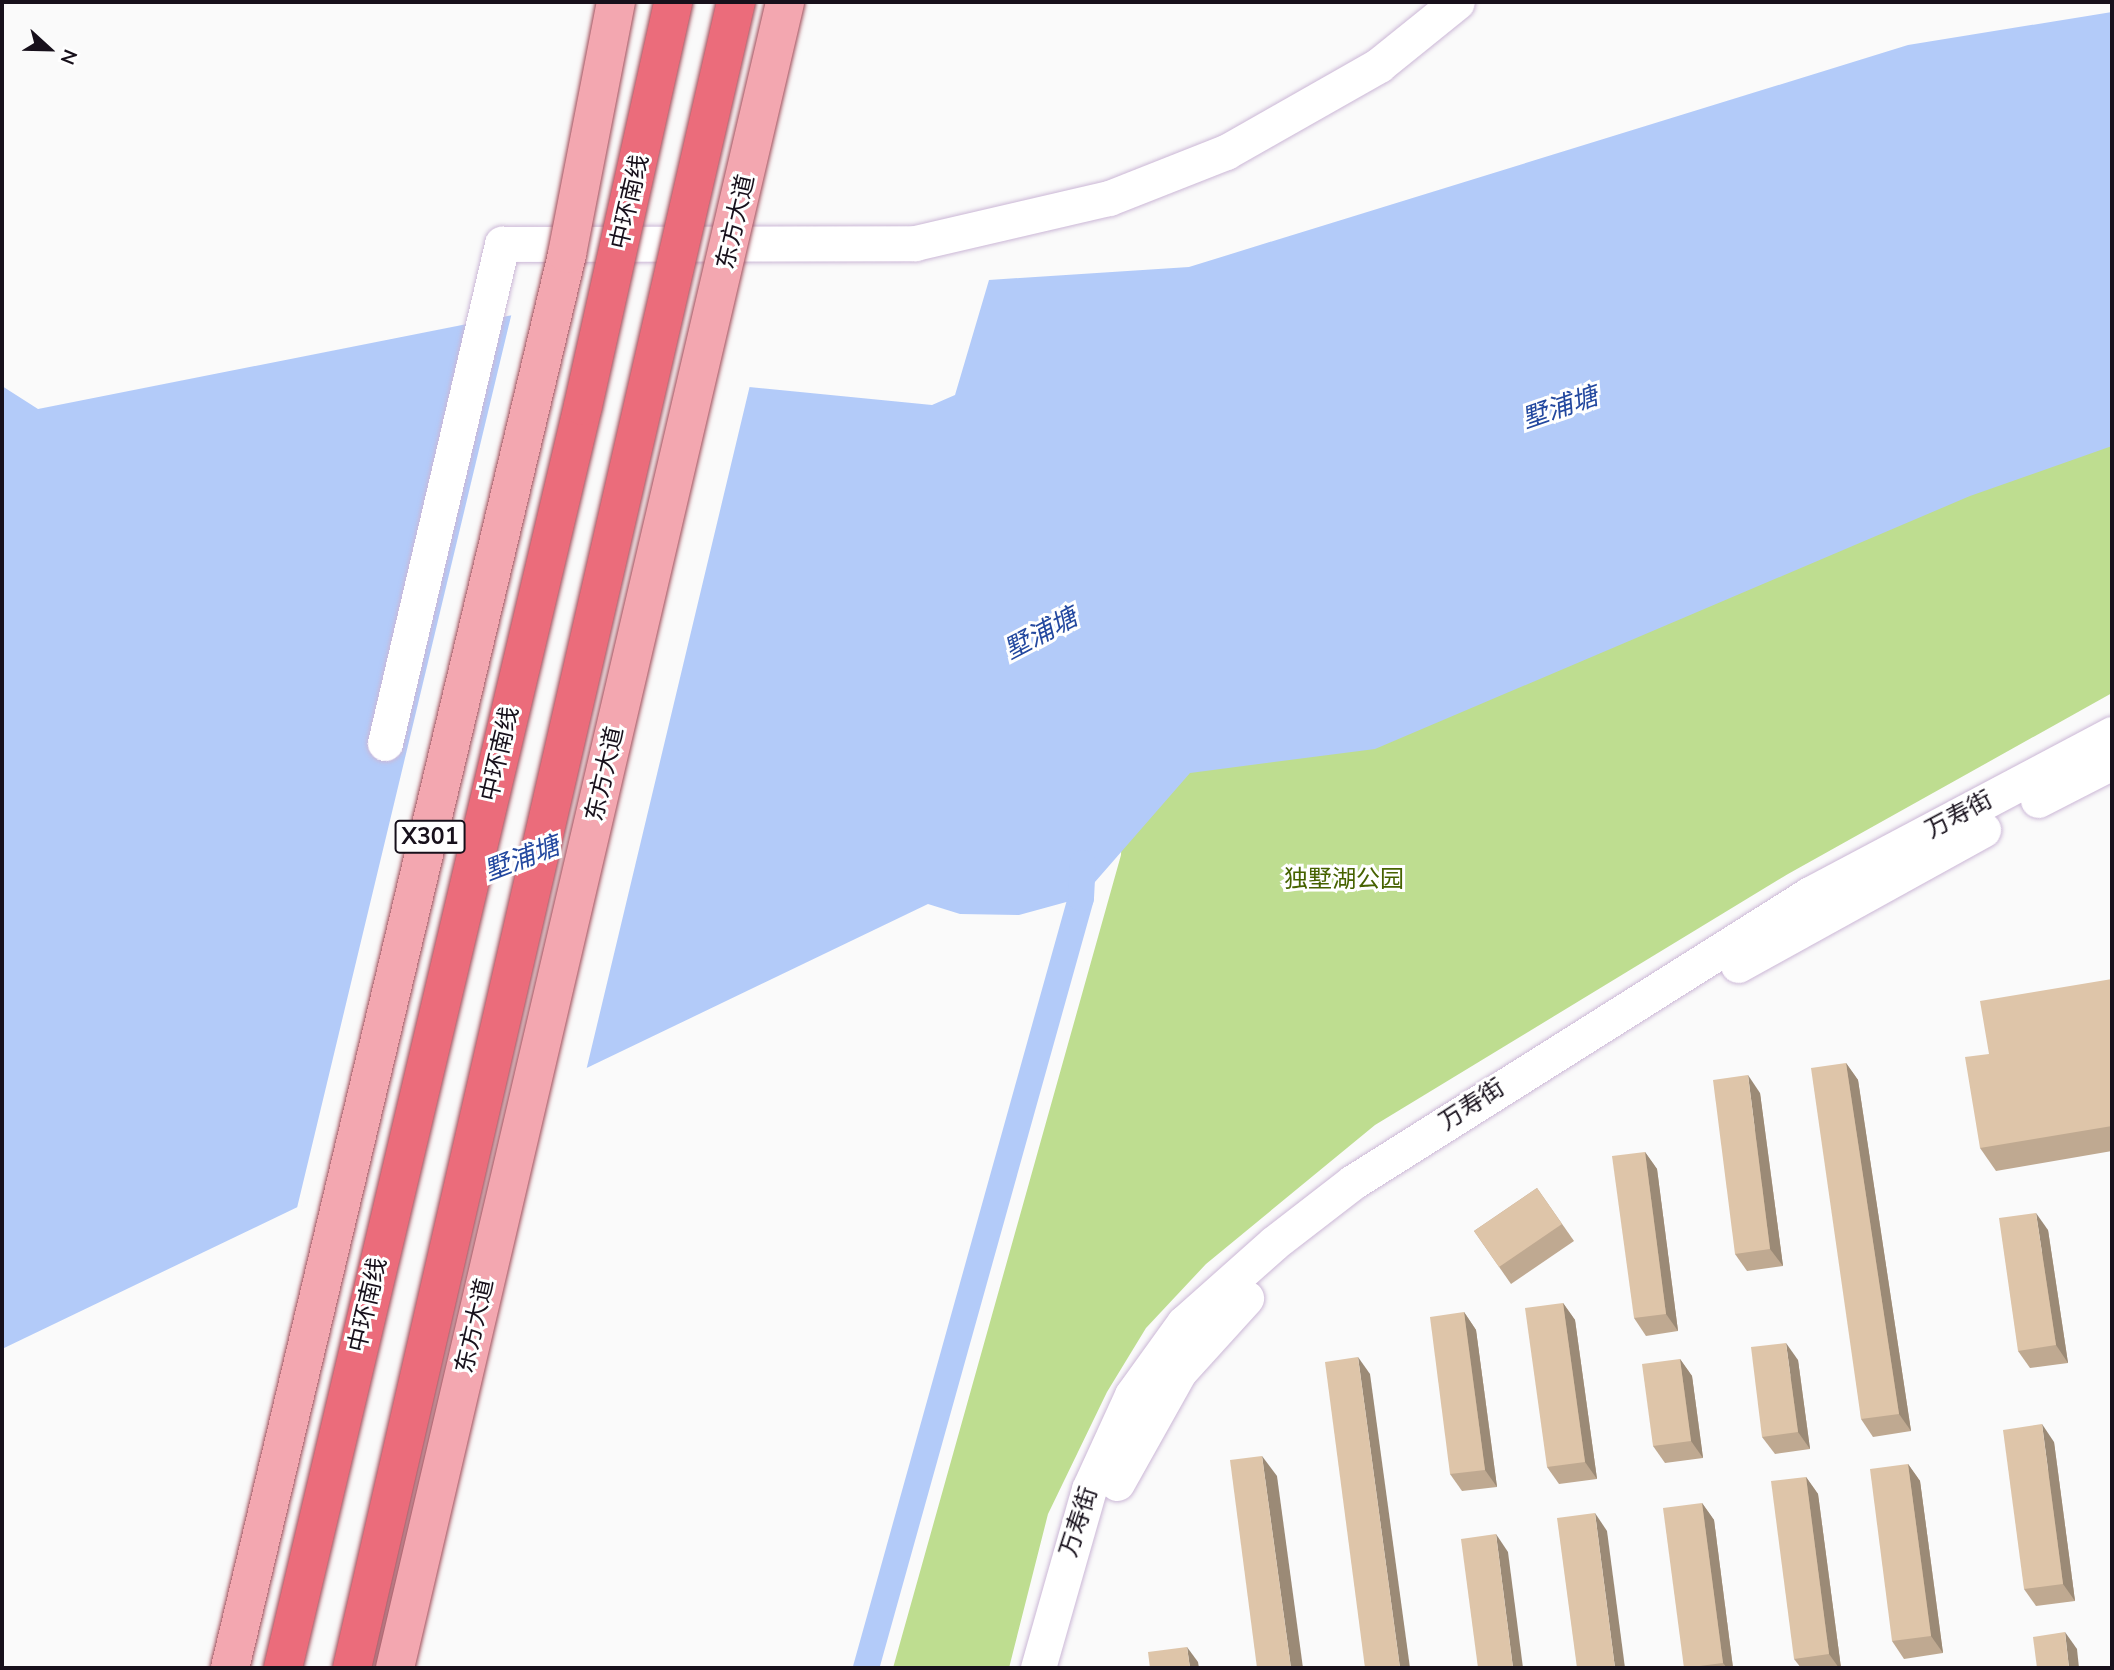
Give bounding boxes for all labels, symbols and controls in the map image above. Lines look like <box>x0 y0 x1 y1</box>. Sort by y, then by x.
north arrow <box>14 14 84 84</box>
text: N <box>54 45 83 68</box>
street label: 中环南线 <box>605 152 655 252</box>
street label: 东方大道 <box>711 172 761 272</box>
water label: 墅浦塘 <box>1518 381 1602 435</box>
water label: 墅浦塘 <box>999 602 1083 666</box>
street label: 中环南线 <box>475 704 525 804</box>
street label: 东方大道 <box>580 724 630 824</box>
street label: 万寿街 <box>1920 785 1998 845</box>
road number: X301 <box>393 818 467 856</box>
water label: 墅浦塘 <box>480 830 564 888</box>
park label: 独墅湖公园 <box>1284 866 1404 894</box>
street label: 万寿街 <box>1434 1073 1510 1137</box>
street label: 中环南线 <box>343 1255 393 1355</box>
street label: 东方大道 <box>450 1276 500 1376</box>
street label: 万寿街 <box>1054 1483 1104 1561</box>

